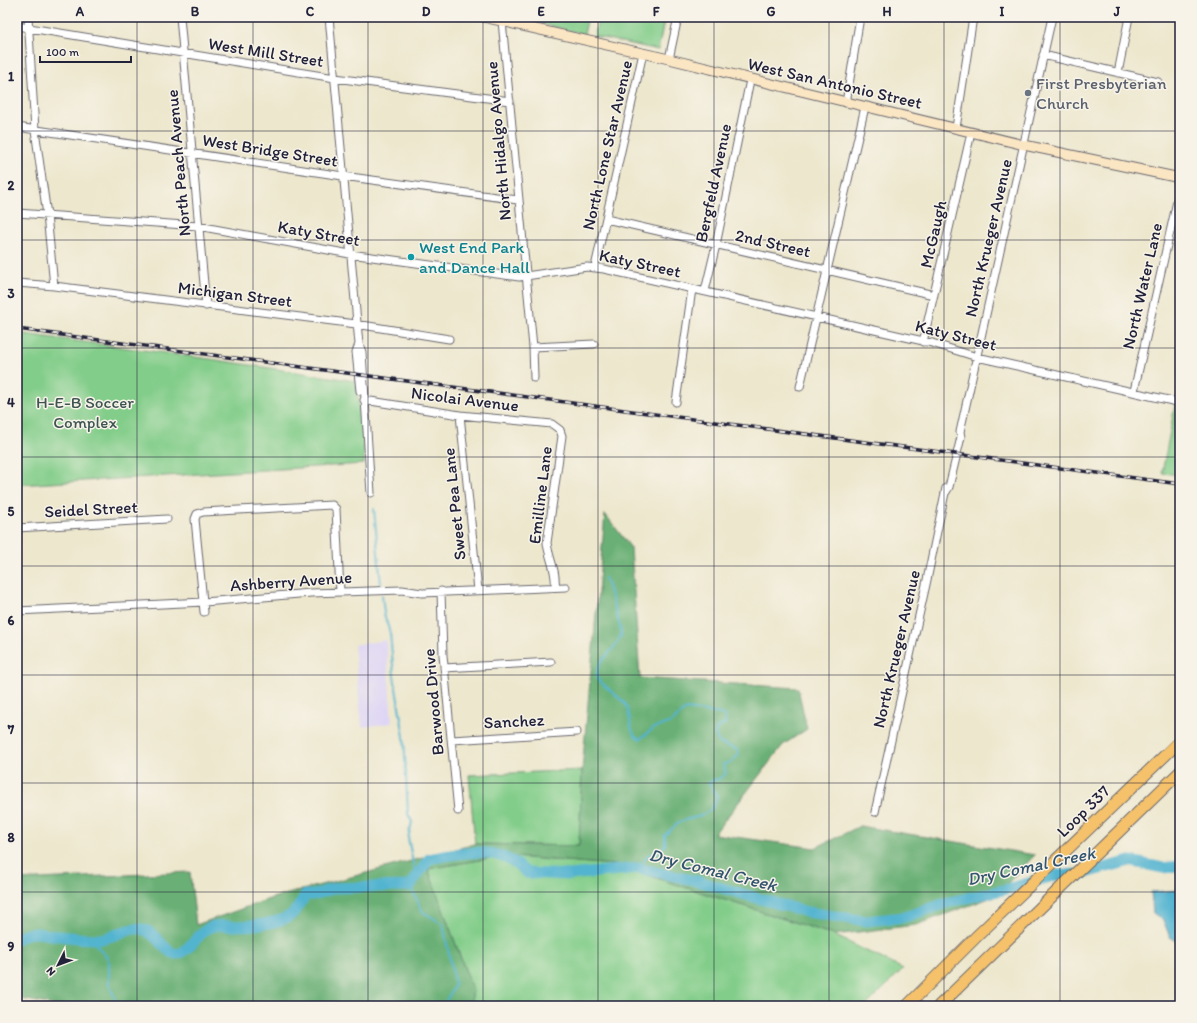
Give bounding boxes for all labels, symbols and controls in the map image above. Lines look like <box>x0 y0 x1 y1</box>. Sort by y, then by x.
text: A <box>75 4 85 19</box>
text: B <box>191 4 200 19</box>
text: C <box>306 4 315 19</box>
text: D <box>422 4 431 19</box>
text: E <box>537 4 545 19</box>
text: F <box>653 4 660 19</box>
text: G <box>767 4 776 19</box>
text: H <box>883 4 892 19</box>
text: I <box>1000 4 1005 19</box>
text: J <box>1113 4 1121 19</box>
street label: West Mill Street <box>207 33 325 71</box>
scale bar <box>40 38 131 64</box>
text: 100 m <box>46 45 79 59</box>
street label: West San Antonio Street <box>746 53 924 113</box>
street label: North Lone Star Avenue <box>578 58 636 232</box>
street label: North Hidalgo Avenue <box>481 61 515 221</box>
text: 1 <box>8 69 14 84</box>
place label: First Presbyterian Church <box>1036 73 1167 113</box>
marker: First Presbyterian Church <box>1023 88 1033 98</box>
street label: North Peach Avenue <box>162 89 194 237</box>
street label: Bergfeld Avenue <box>691 122 735 244</box>
street label: West Bridge Street <box>201 129 340 171</box>
street label: North Krueger Avenue <box>960 157 1016 319</box>
text: 2 <box>8 178 15 193</box>
street label: McGaugh <box>916 198 950 270</box>
street label: Katy Street <box>276 216 362 250</box>
street label: North Water Lane <box>1118 221 1166 351</box>
street label: 2nd Street <box>733 225 813 262</box>
place label: West End Park and Dance Hall <box>419 237 530 277</box>
street label: Katy Street <box>597 245 683 282</box>
marker: West End Park and Dance Hall <box>406 252 416 262</box>
street label: Michigan Street <box>177 277 293 311</box>
text: 3 <box>7 286 15 301</box>
street label: Katy Street <box>913 315 999 355</box>
street label: Nicolai Avenue <box>410 382 520 416</box>
park label: H-E-B Soccer Complex <box>36 392 134 432</box>
text: 4 <box>7 395 15 410</box>
street label: Emilline Lane <box>524 445 556 545</box>
street label: Sweet Pea Lane <box>438 447 470 561</box>
street label: Seidel Street <box>44 497 139 521</box>
text: 5 <box>8 504 15 519</box>
street label: Ashberry Avenue <box>229 567 353 595</box>
street label: North Krueger Avenue <box>868 568 924 730</box>
text: 6 <box>8 613 15 628</box>
street label: Barwood Drive <box>418 648 448 756</box>
street label: Sanchez <box>483 709 545 733</box>
text: 7 <box>7 722 15 737</box>
street label: Loop 337 <box>1052 781 1114 841</box>
text: 8 <box>7 830 15 845</box>
water label: Dry Comal Creek <box>965 841 1099 890</box>
water label: Dry Comal Creek <box>647 844 781 897</box>
text: 9 <box>8 939 15 954</box>
north arrow <box>38 945 78 985</box>
text: N <box>44 964 58 978</box>

